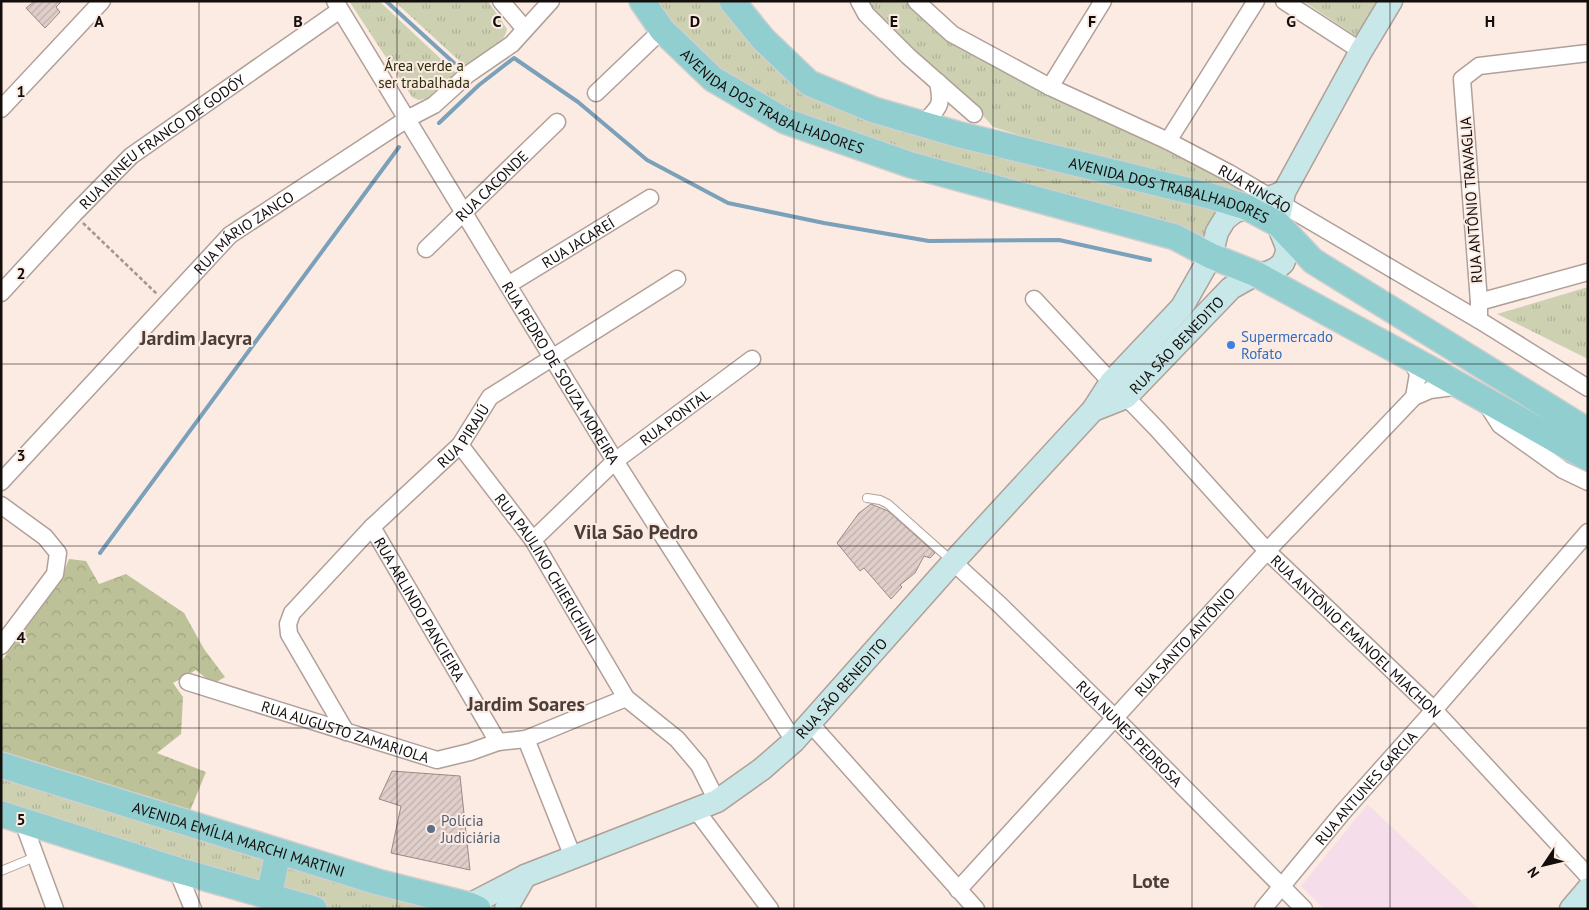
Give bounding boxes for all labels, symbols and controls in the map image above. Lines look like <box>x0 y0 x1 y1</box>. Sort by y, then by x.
text: A <box>94 11 104 31</box>
text: B <box>293 11 303 31</box>
text: C <box>493 11 502 31</box>
text: D <box>690 11 700 31</box>
text: E <box>890 11 898 31</box>
text: F <box>1088 11 1096 31</box>
text: G <box>1286 11 1296 31</box>
text: H <box>1485 11 1495 31</box>
street label: AVENIDA DOS TRABALHADORES <box>677 44 867 157</box>
park label: Área verde a ser trabalhada <box>378 56 470 92</box>
street label: RUA IRINEU FRANCO DE GODÓY <box>75 70 249 213</box>
text: 1 <box>16 81 26 101</box>
street label: RUA ANTÔNIO TRAVAGLIA <box>1456 116 1486 284</box>
street label: RUA CACONDE <box>451 146 532 225</box>
street label: AVENIDA DOS TRABALHADORES <box>1067 152 1273 227</box>
street label: RUA RINCÃO <box>1215 160 1295 217</box>
street label: RUA MÁRIO ZANCO <box>189 186 297 278</box>
street label: RUA JACAREÍ <box>538 212 618 272</box>
text: 2 <box>16 263 26 283</box>
street label: RUA PEDRO DE SOUZA MOREIRA <box>498 278 624 468</box>
street label: RUA SÃO BENEDITO <box>1125 292 1228 398</box>
district label: Jardim Jacyra <box>139 325 252 351</box>
place label: Supermercado Rofato <box>1241 327 1333 363</box>
marker: Supermercado Rofato <box>1225 339 1237 351</box>
street label: RUA PONTAL <box>635 384 714 449</box>
street label: RUA PIRAJÚ <box>433 400 493 471</box>
text: 3 <box>16 445 26 465</box>
street label: RUA PAULINO CHIERICHINI <box>491 489 601 647</box>
district label: Vila São Pedro <box>573 519 698 545</box>
street label: RUA ARLINDO PANCIEIRA <box>370 534 470 684</box>
street label: RUA ANTÔNIO EMANOEL MIACHON <box>1267 550 1445 721</box>
street label: RUA SANTO ANTÔNIO <box>1130 583 1239 700</box>
text: 4 <box>16 627 26 647</box>
street label: RUA SÃO BENEDITO <box>791 633 891 742</box>
street label: RUA NUNES PEDROSA <box>1073 676 1187 790</box>
district label: Jardim Soares <box>466 691 585 717</box>
street label: RUA AUGUSTO ZAMARIOLA <box>259 696 432 767</box>
street label: RUA ANTUNES GARCIA <box>1311 726 1421 849</box>
street label: AVENIDA EMÍLIA MARCHI MARTINI <box>130 797 347 881</box>
text: 5 <box>16 809 26 829</box>
place label: Polícia Judiciária <box>440 811 500 847</box>
marker: Polícia Judiciária <box>425 823 437 835</box>
north arrow <box>1519 840 1569 890</box>
text: N <box>1523 864 1543 881</box>
district label: Lote <box>1132 868 1170 894</box>

